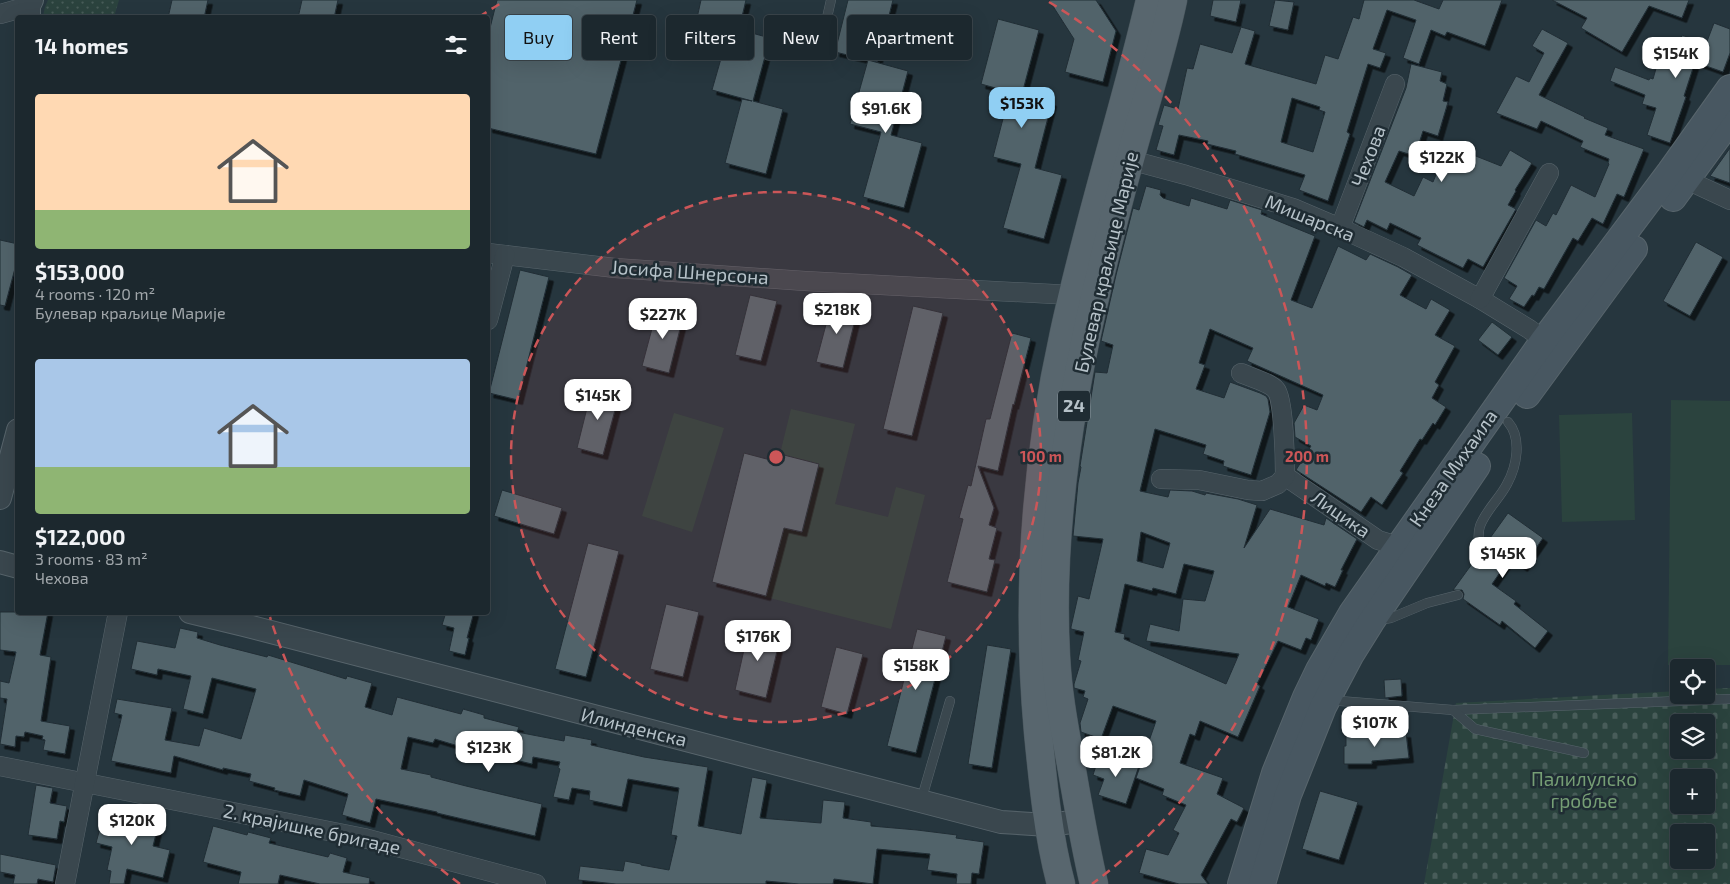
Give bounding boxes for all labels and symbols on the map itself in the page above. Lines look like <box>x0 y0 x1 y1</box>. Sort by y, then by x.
pin: $154K <box>1641 36 1711 79</box>
pin: $153K <box>987 86 1057 129</box>
pin: $91.6K <box>845 92 927 134</box>
street label: Чехова <box>1345 122 1390 190</box>
pin: $122K <box>1407 140 1477 183</box>
street label: Булевар краљице Марије <box>1069 149 1143 375</box>
street label: Мишарска <box>1262 189 1358 246</box>
street label: Јосифа Шнерсона <box>611 255 770 288</box>
pin: $218K <box>802 292 872 335</box>
pin: $227K <box>628 298 698 340</box>
pin: $145K <box>563 378 633 421</box>
road number: 24 <box>1058 391 1090 422</box>
street label: Кнеза Михаила <box>1404 405 1501 531</box>
text: 100 m <box>1020 447 1062 465</box>
text: 200 m <box>1285 447 1329 465</box>
centre of rings <box>767 448 785 466</box>
street label: Лицика <box>1307 485 1375 542</box>
pin: $145K <box>1468 536 1538 579</box>
pin: $176K <box>723 620 793 662</box>
pin: $158K <box>881 648 951 691</box>
street label: Илинденска <box>579 702 690 751</box>
pin: $107K <box>1340 706 1410 748</box>
pin: $123K <box>454 730 524 773</box>
pin: $81.2K <box>1075 736 1157 778</box>
park label: Палилулско гробље <box>1531 767 1637 812</box>
street label: 2. крајишке бригаде <box>221 798 403 859</box>
pin: $120K <box>97 804 167 846</box>

